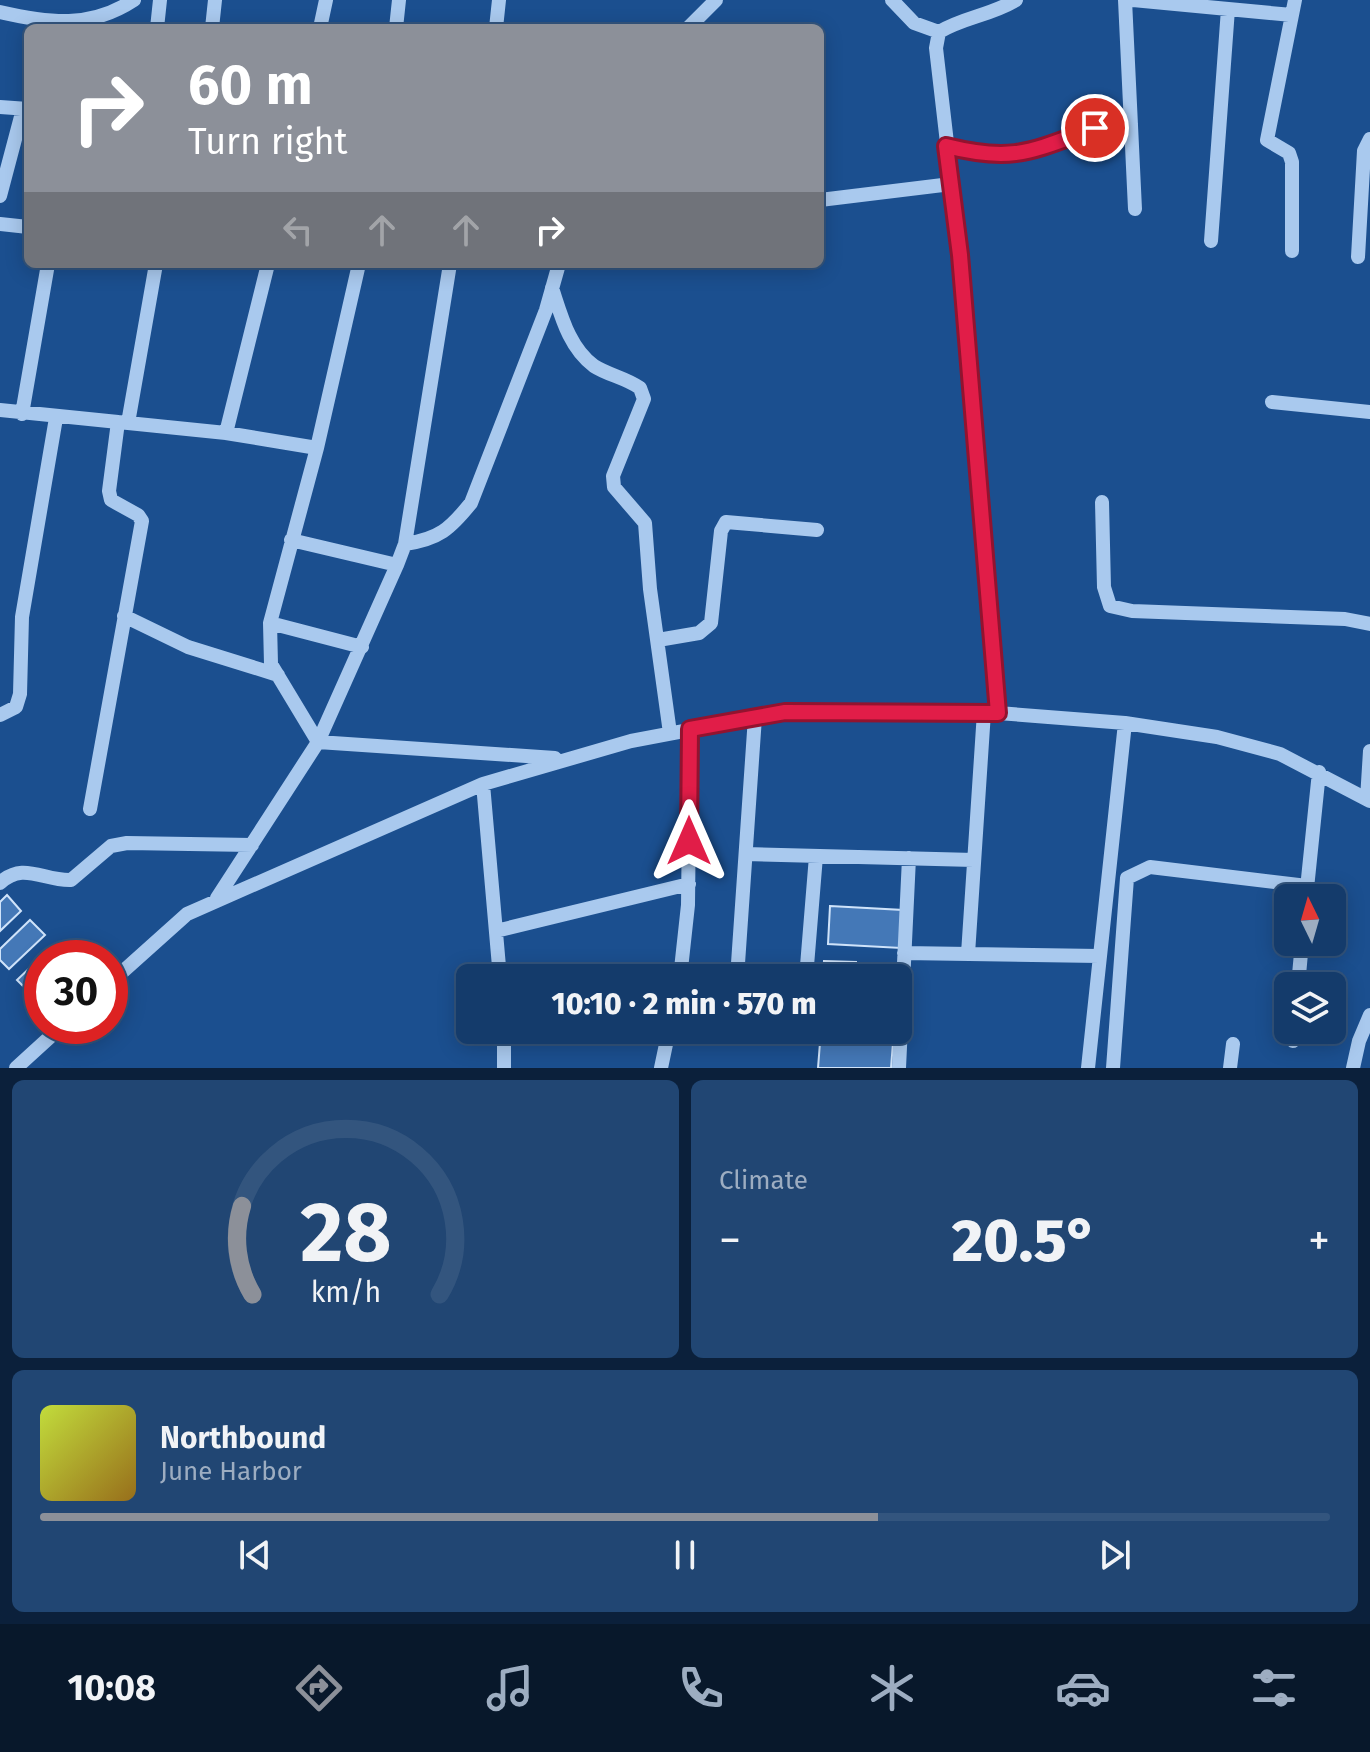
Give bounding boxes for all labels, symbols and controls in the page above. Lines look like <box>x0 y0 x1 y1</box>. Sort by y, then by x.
text: 60 m <box>188 52 313 119</box>
icon: right <box>56 56 160 160</box>
pin <box>1061 94 1129 162</box>
icon: arrive <box>1073 106 1117 150</box>
text: Turn right <box>188 120 348 164</box>
icon: left <box>276 208 320 252</box>
icon: ahead <box>360 208 404 252</box>
icon: ahead <box>444 208 488 252</box>
icon: right <box>528 208 572 252</box>
position arrow <box>647 799 731 883</box>
north arrow <box>1274 884 1346 956</box>
map controls <box>1274 884 1346 1044</box>
speed limit sign: 30 <box>24 940 128 1044</box>
button: layers <box>1274 972 1346 1044</box>
text: 10:10 · 2 min · 570 m <box>552 986 816 1022</box>
text: Climate <box>719 1165 808 1196</box>
text: 28 <box>300 1183 391 1283</box>
text: 20.5° <box>952 1205 1097 1277</box>
text: − <box>719 1214 741 1267</box>
text: + <box>1308 1214 1330 1267</box>
text: km/h <box>310 1275 381 1310</box>
text: Northbound <box>160 1420 326 1456</box>
text: June Harbor <box>160 1456 302 1487</box>
icon: previous <box>233 1533 277 1577</box>
icon: pause <box>663 1533 707 1577</box>
icon: next <box>1093 1533 1137 1577</box>
icon: directions <box>291 1660 347 1716</box>
icon: music <box>482 1660 538 1716</box>
icon: phone <box>673 1660 729 1716</box>
icon: climate <box>864 1660 920 1716</box>
icon: car <box>1055 1660 1111 1716</box>
icon: filters <box>1246 1660 1302 1716</box>
text: 10:08 <box>68 1666 156 1710</box>

